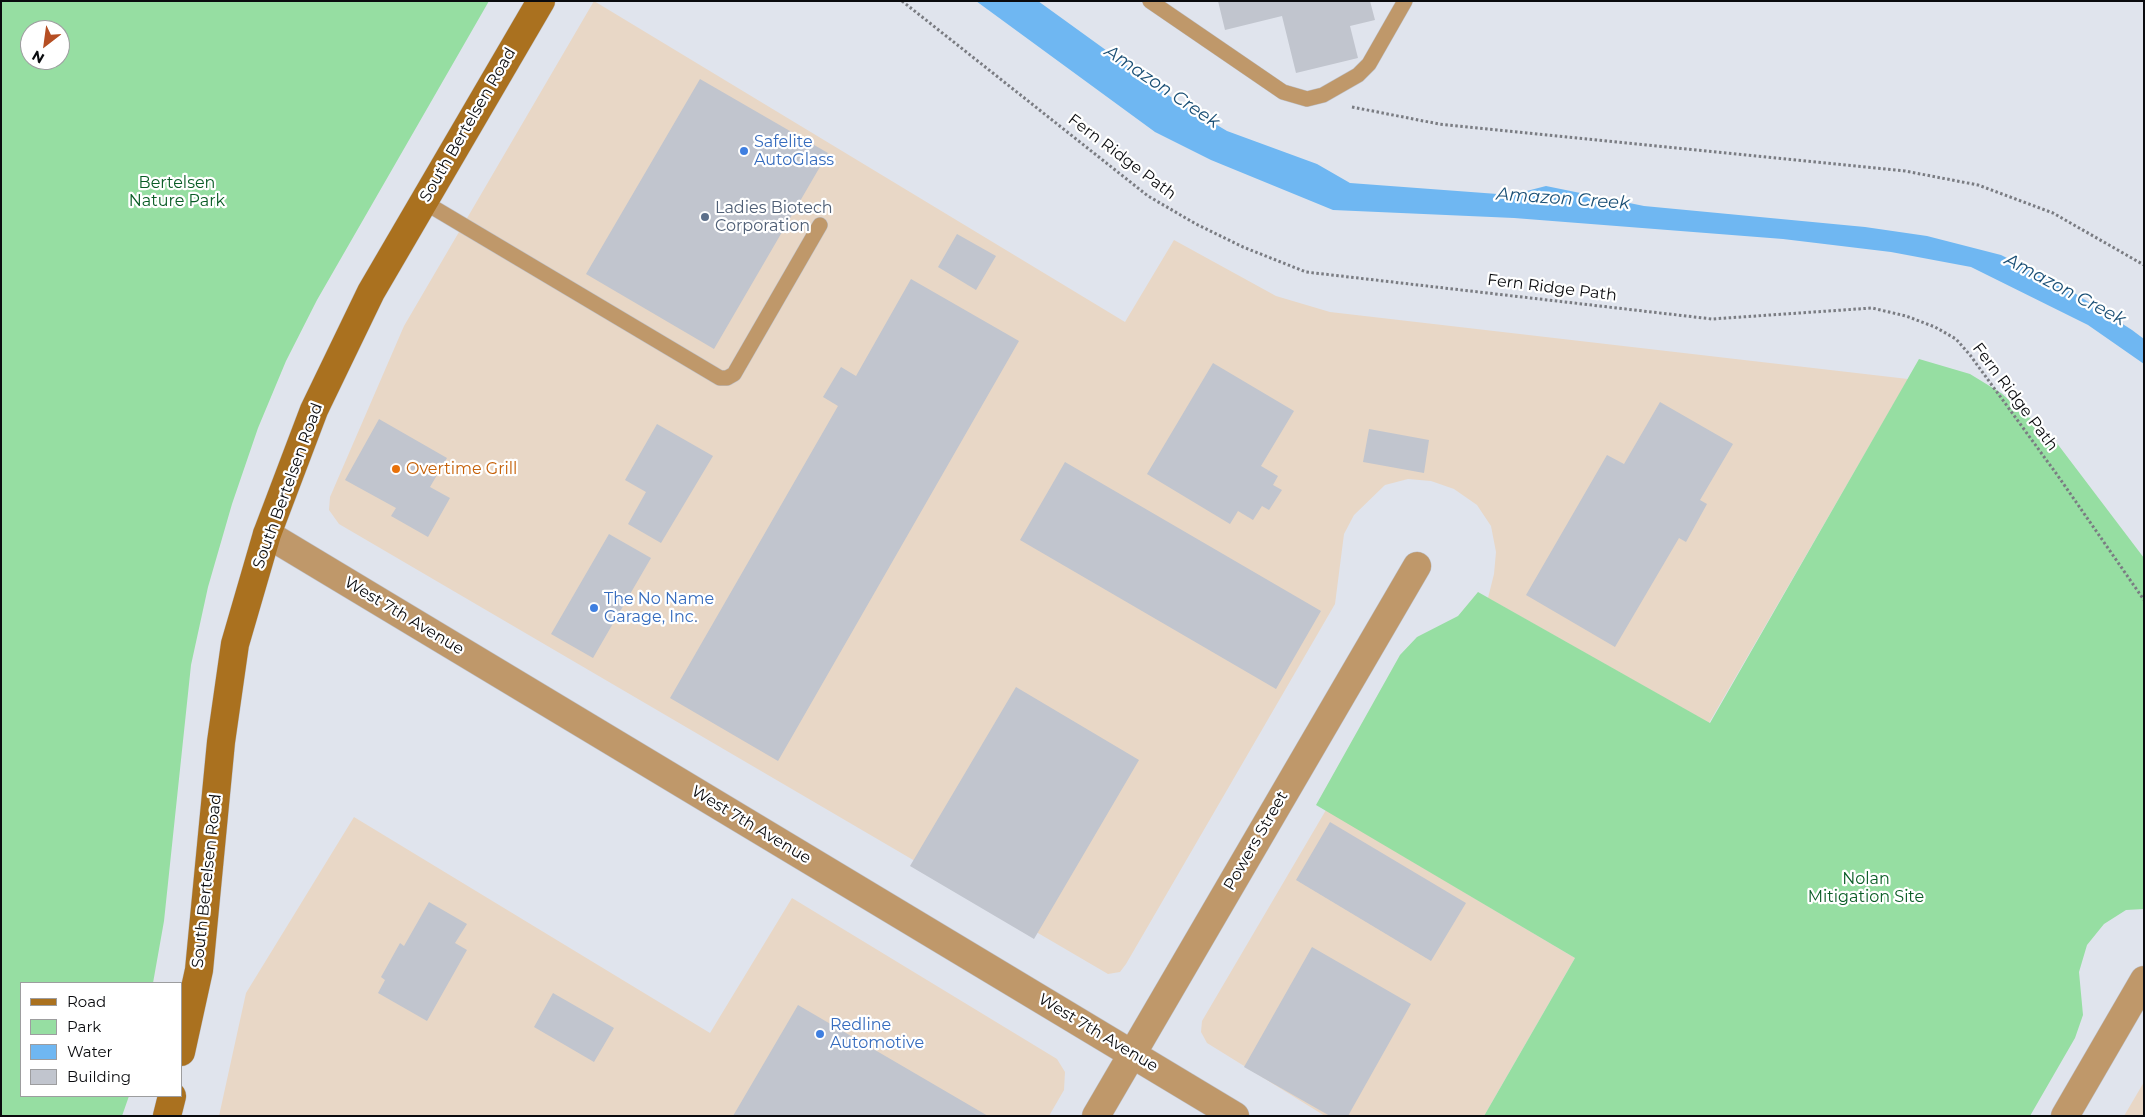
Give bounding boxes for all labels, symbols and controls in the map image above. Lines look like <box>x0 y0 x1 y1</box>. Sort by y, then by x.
north arrow <box>20 20 70 70</box>
water label: Amazon Creek <box>1101 41 1223 133</box>
street label: South Bertelsen Road <box>416 44 520 206</box>
text: N <box>29 47 47 68</box>
street label: Fern Ridge Path <box>1064 110 1180 204</box>
place label: Safelite AutoGlass <box>754 132 834 170</box>
marker: Safelite AutoGlass <box>738 145 750 157</box>
park label: Bertelsen Nature Park <box>129 173 225 211</box>
water label: Amazon Creek <box>1496 184 1630 214</box>
place label: Ladies Biotech Corporation <box>715 198 833 236</box>
marker: Ladies Biotech Corporation <box>699 211 711 223</box>
water label: Amazon Creek <box>2001 249 2129 331</box>
street label: Fern Ridge Path <box>1486 271 1618 305</box>
street label: Fern Ridge Path <box>1968 339 2062 455</box>
street label: South Bertelsen Road <box>249 400 327 572</box>
place label: Overtime Grill <box>406 459 517 479</box>
marker: Overtime Grill <box>390 463 402 475</box>
street label: West 7th Avenue <box>341 573 467 659</box>
place label: The No Name Garage, Inc. <box>604 589 714 627</box>
marker: The No Name Garage, Inc. <box>588 602 600 614</box>
street label: West 7th Avenue <box>688 782 814 868</box>
street label: Powers Street <box>1220 788 1292 894</box>
street label: South Bertelsen Road <box>188 793 226 969</box>
park label: Nolan Mitigation Site <box>1808 869 1924 907</box>
legend <box>20 982 182 1097</box>
street label: West 7th Avenue <box>1035 990 1161 1076</box>
text: Road <box>67 992 106 1011</box>
place label: Redline Automotive <box>830 1015 924 1053</box>
text: Park <box>67 1017 101 1036</box>
marker: Redline Automotive <box>814 1028 826 1040</box>
text: Water <box>67 1042 113 1061</box>
text: Building <box>67 1067 131 1086</box>

